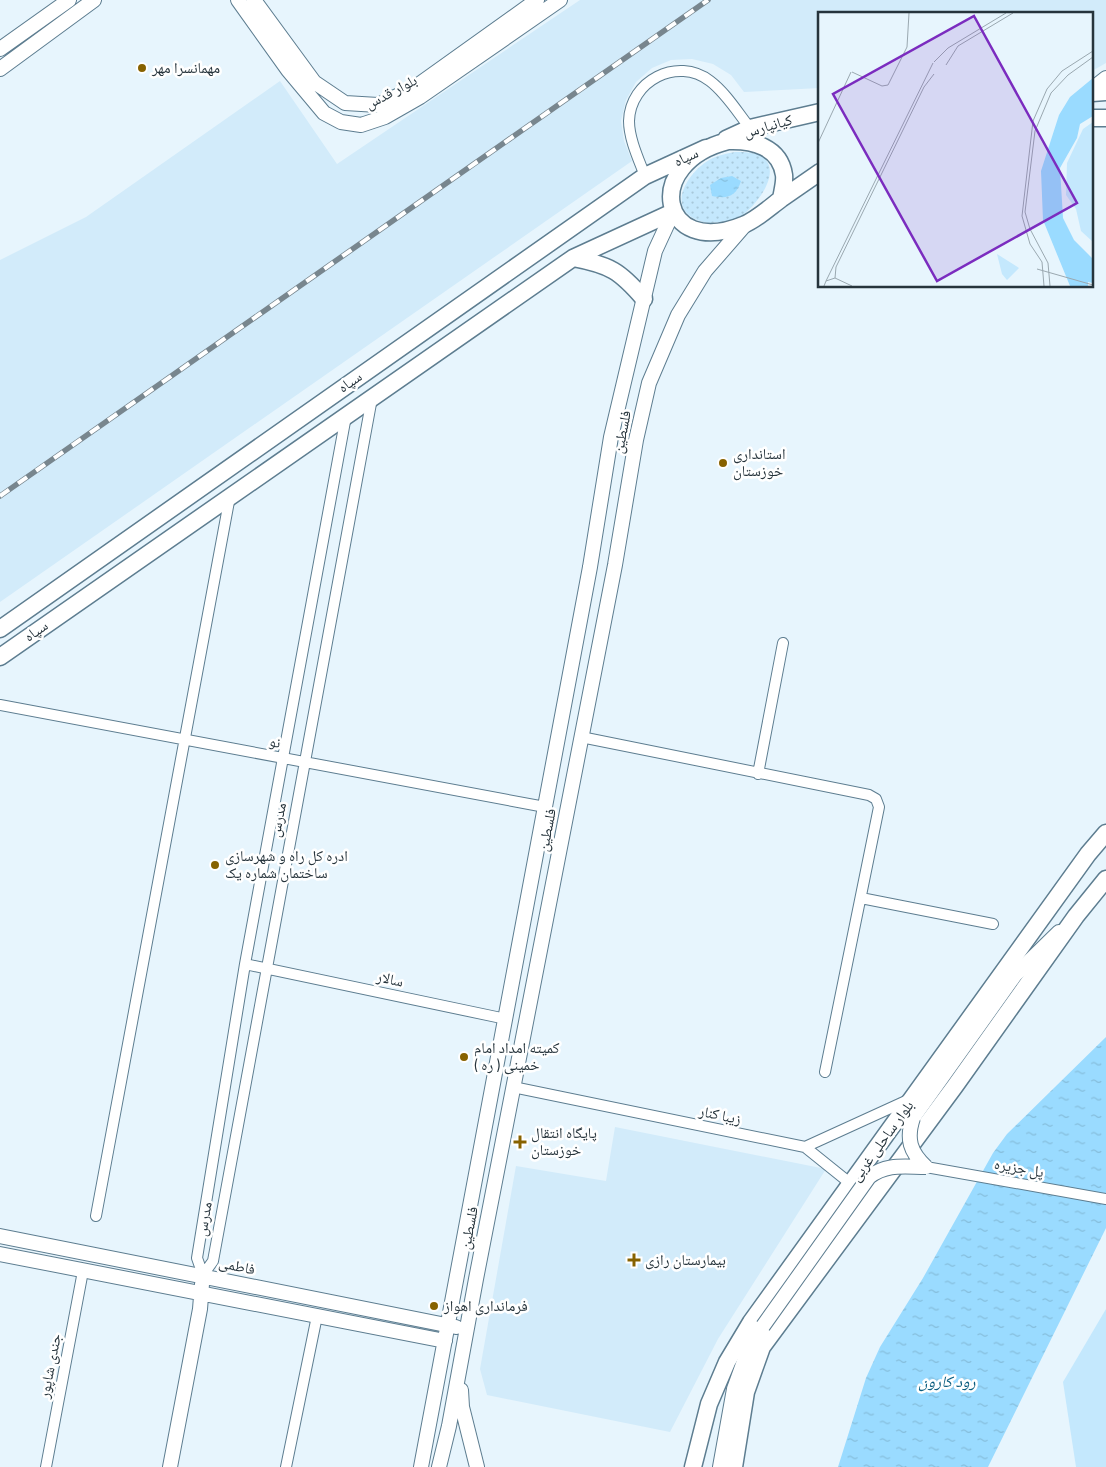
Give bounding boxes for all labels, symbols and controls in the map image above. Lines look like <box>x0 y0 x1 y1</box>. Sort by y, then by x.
inset map <box>818 12 1094 288</box>
place label: مهمانسرا مهر <box>151 56 220 79</box>
marker: مهمانسرا مهر <box>136 62 148 74</box>
street label: بلوار قدس <box>361 68 421 115</box>
street label: کیانپارس <box>741 108 795 143</box>
street label: سپاه <box>670 141 702 172</box>
street label: سپاه <box>333 365 367 398</box>
street label: فلسطین <box>606 408 637 455</box>
place label: استانداری خوزستان <box>733 442 786 482</box>
marker: استانداری خوزستان <box>717 457 729 469</box>
street label: سپاه <box>19 614 53 647</box>
street label: نو <box>267 729 283 754</box>
street label: مدرس <box>263 800 292 839</box>
street label: فلسطین <box>531 806 562 853</box>
place label: ادره کل راه و شهرسازی ساختمان شماره یک <box>225 844 348 884</box>
marker: ادره کل راه و شهرسازی ساختمان شماره یک <box>209 859 221 871</box>
street label: سالار <box>373 964 406 993</box>
place label: کمیته امداد امام خمینی ( ره ) <box>474 1036 559 1076</box>
marker: کمیته امداد امام خمینی ( ره ) <box>458 1051 470 1063</box>
street label: بلوار ساحلی غربی <box>844 1095 919 1186</box>
street label: زیبا کنار <box>696 1099 744 1130</box>
place label: پایگاه انتقال خوزستان <box>531 1121 597 1161</box>
marker: پایگاه انتقال خوزستان <box>513 1135 527 1149</box>
street label: پل جزیره <box>992 1152 1046 1183</box>
street label: مدرس <box>189 1200 218 1238</box>
street label: فلسطین <box>453 1204 484 1251</box>
place label: بیمارستان رازی <box>645 1248 726 1271</box>
street label: فاطمی <box>217 1250 257 1281</box>
marker: بیمارستان رازی <box>627 1253 641 1267</box>
place label: فرمانداری اهواز <box>443 1294 528 1317</box>
marker: فرمانداری اهواز <box>428 1300 440 1312</box>
street label: جندی شاپور <box>32 1331 67 1401</box>
water label: رود کارون <box>918 1369 976 1393</box>

